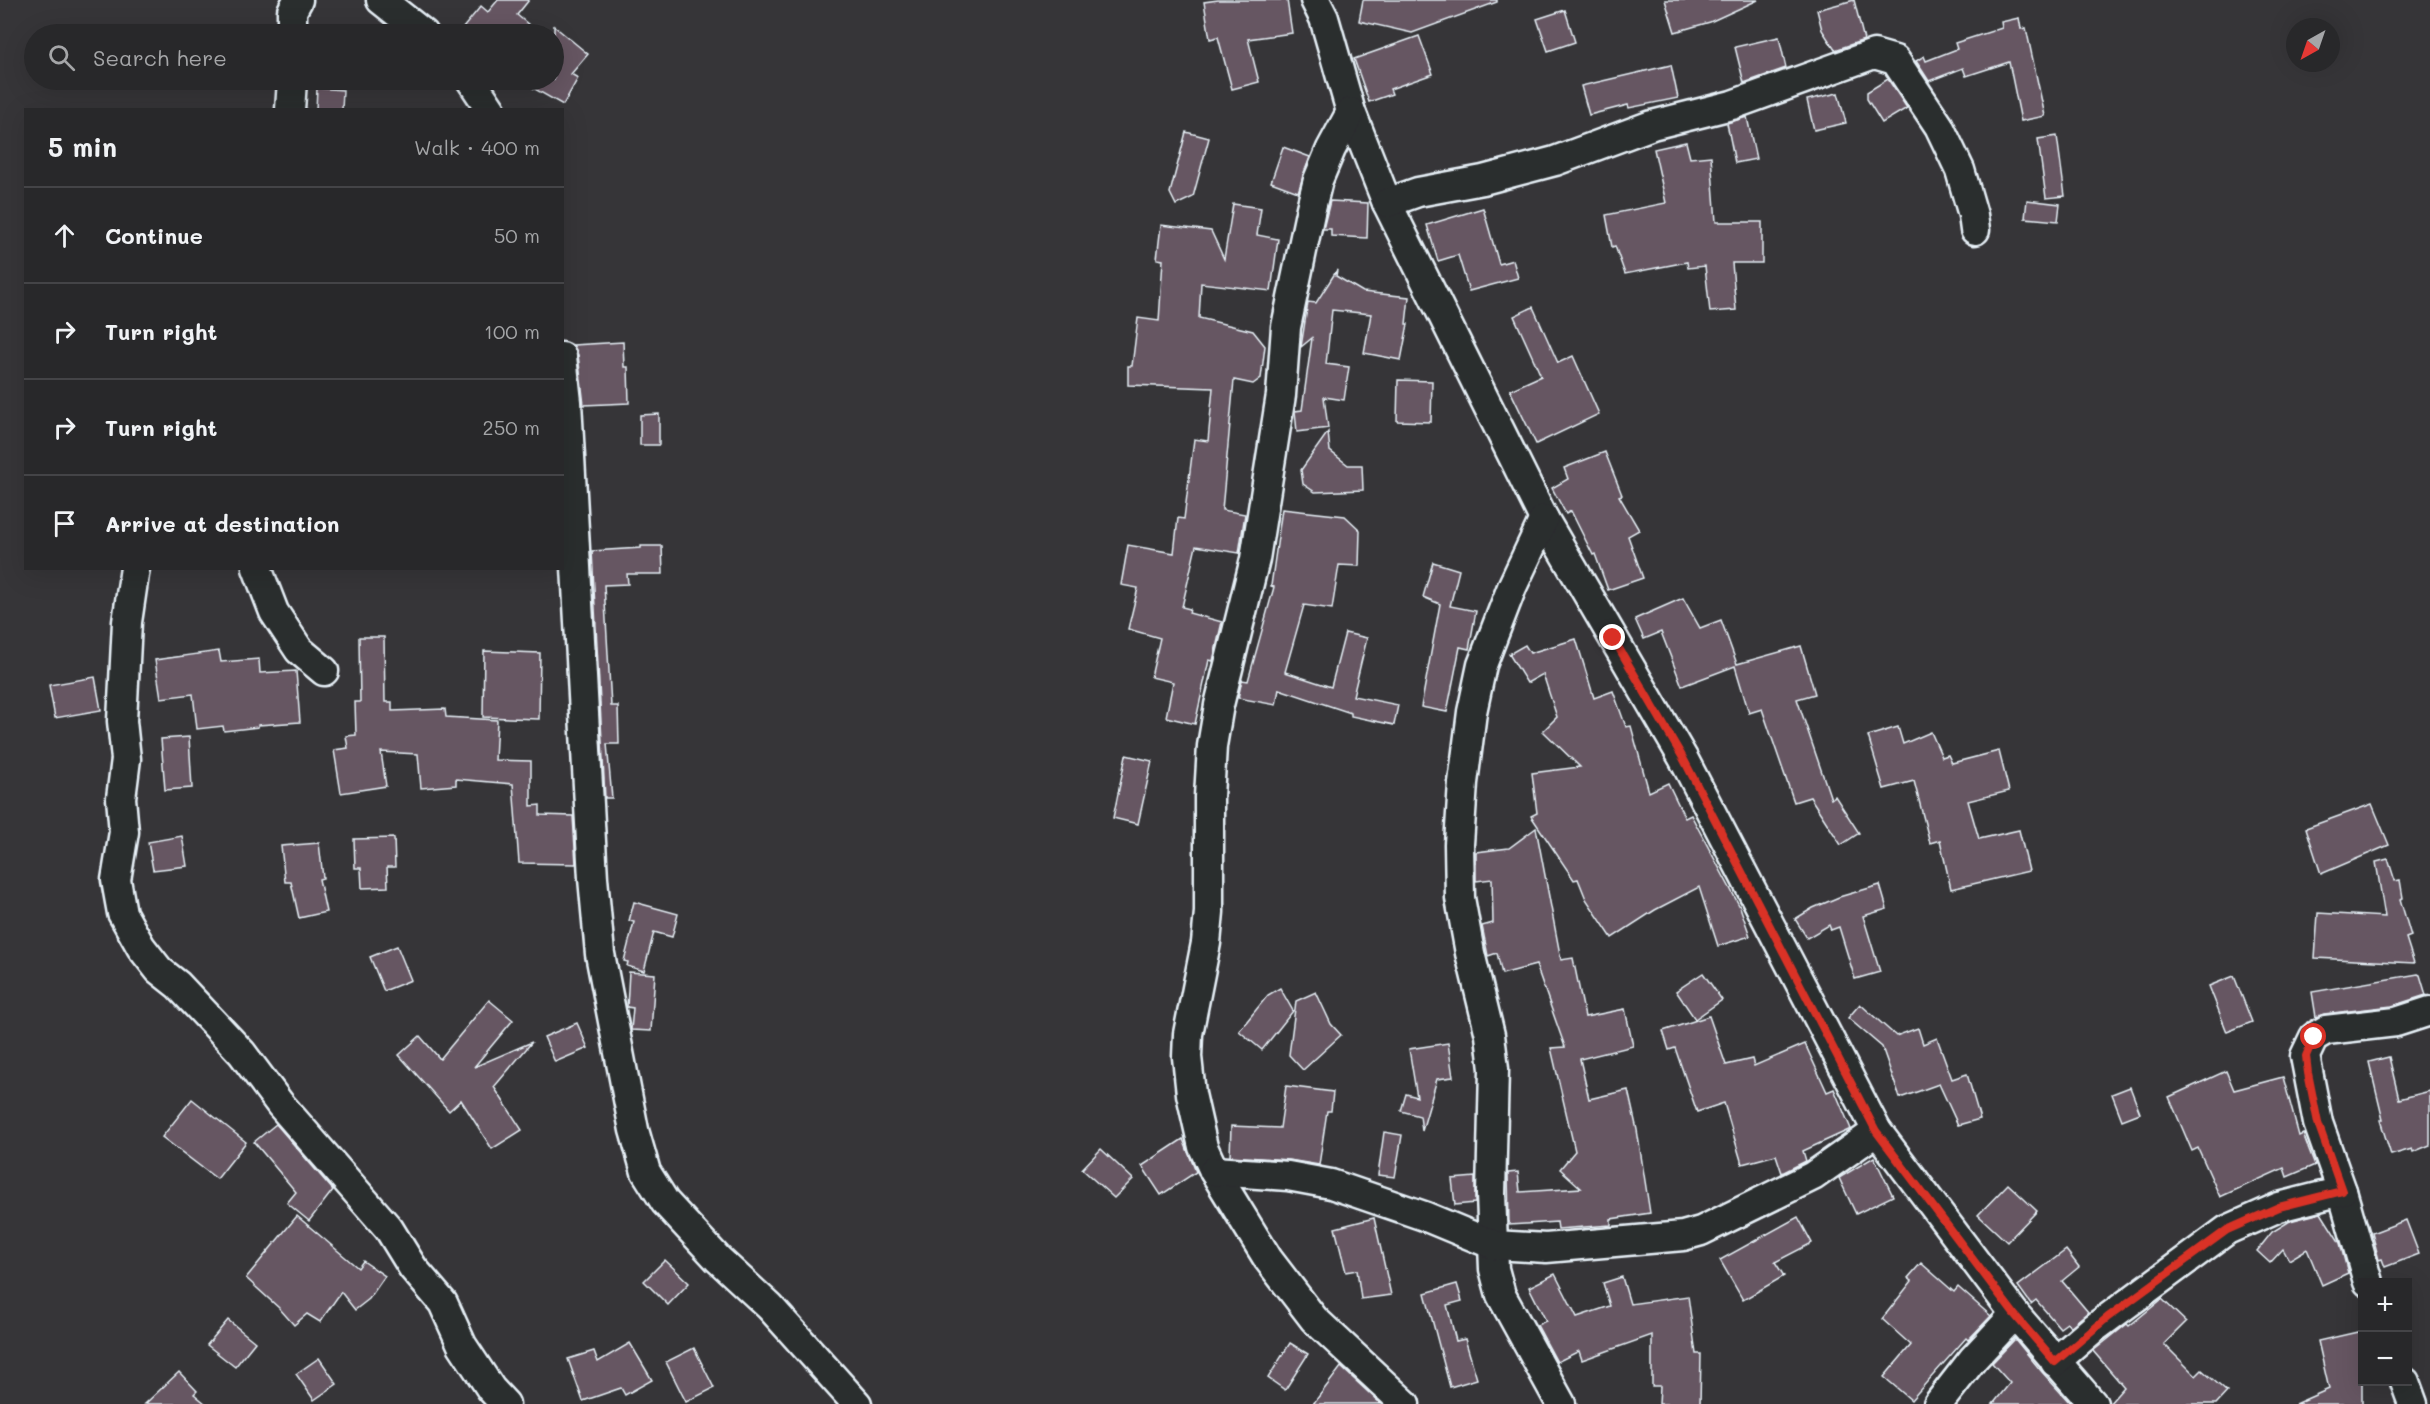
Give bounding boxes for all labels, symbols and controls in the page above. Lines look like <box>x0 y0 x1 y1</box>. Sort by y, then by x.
north arrow <box>2286 18 2340 72</box>
search box <box>24 24 564 90</box>
icon: search <box>45 41 78 74</box>
text: Search here <box>93 43 227 72</box>
text: 5 min <box>48 130 117 164</box>
text: Walk · 400 m <box>414 134 540 160</box>
icon: ahead <box>48 219 81 252</box>
text: Continue <box>105 221 203 250</box>
text: 50 m <box>494 222 540 248</box>
icon: right <box>48 315 81 348</box>
text: Turn right <box>105 317 217 346</box>
text: 100 m <box>484 318 540 344</box>
icon: right <box>48 411 81 444</box>
text: Turn right <box>105 413 217 442</box>
text: 250 m <box>483 414 540 440</box>
icon: arrive <box>48 507 81 540</box>
text: Arrive at destination <box>105 509 340 538</box>
route end <box>1599 624 1625 650</box>
route start <box>2300 1023 2326 1049</box>
map controls <box>2358 1278 2412 1386</box>
button: + <box>2358 1278 2412 1332</box>
button: − <box>2358 1332 2412 1386</box>

